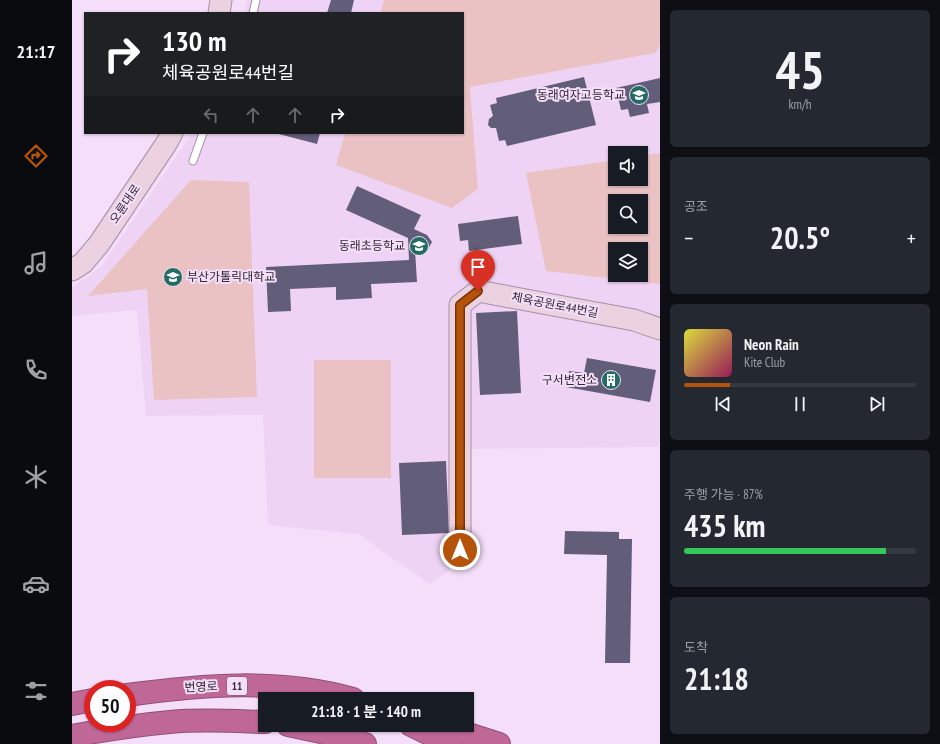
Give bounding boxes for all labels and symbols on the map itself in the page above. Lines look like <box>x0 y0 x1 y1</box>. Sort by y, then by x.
school or university icon: 동래여자고등학교 <box>628 84 650 106</box>
place label: 동래여자고등학교 <box>537 87 625 102</box>
street label: 오륜대로 <box>106 181 143 226</box>
school or university icon: 동래초등학교 <box>408 235 430 257</box>
place label: 동래초등학교 <box>339 238 405 253</box>
pin <box>461 250 495 291</box>
school or university icon: 부산가톨릭대학교 <box>162 266 184 288</box>
place label: 부산가톨릭대학교 <box>187 269 275 284</box>
street label: 체육공원로44번길 <box>510 289 600 320</box>
building icon: 구서변전소 <box>600 369 622 391</box>
place label: 구서변전소 <box>542 372 597 387</box>
position arrow <box>439 529 481 571</box>
road number: 11 <box>227 677 247 695</box>
street label: 번영로 <box>184 678 218 695</box>
speed limit sign: 50 <box>84 680 136 732</box>

